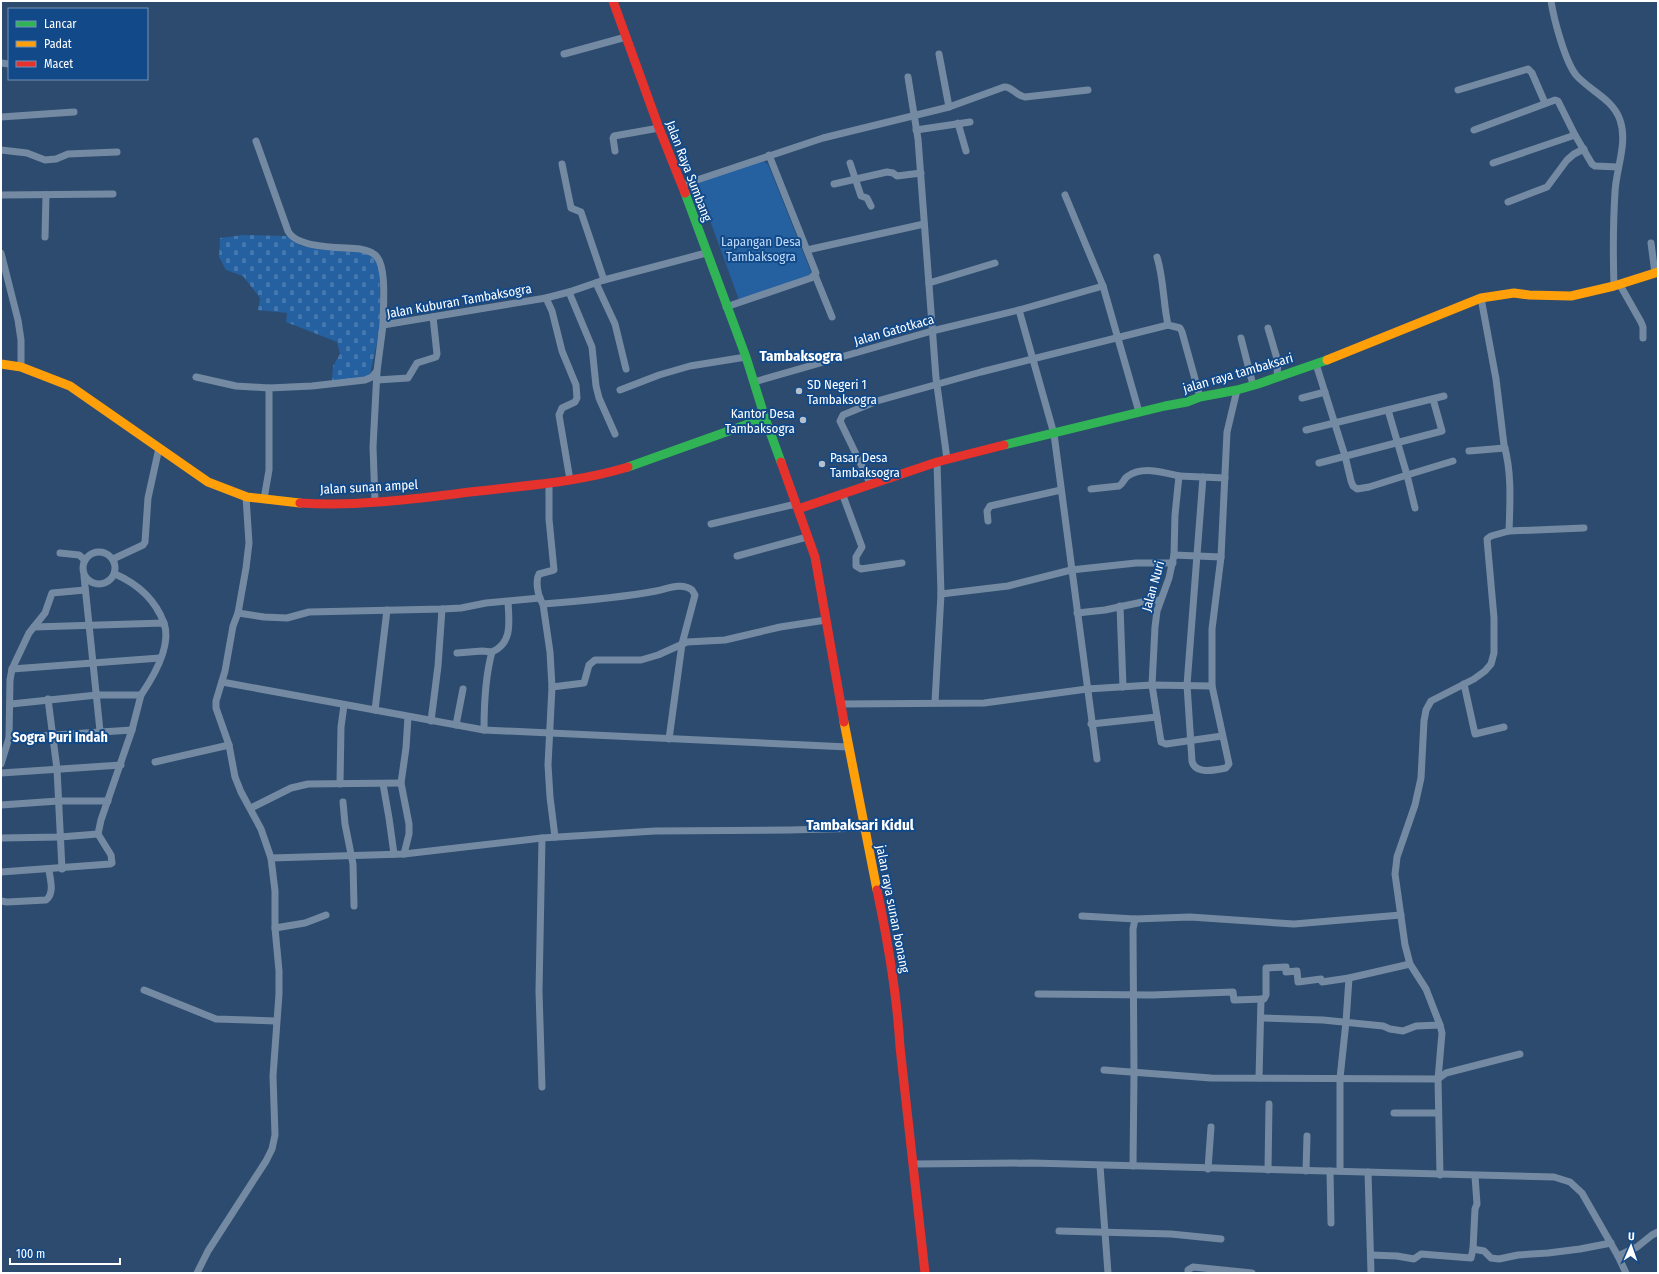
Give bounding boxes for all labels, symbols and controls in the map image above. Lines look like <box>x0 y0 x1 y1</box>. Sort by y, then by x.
legend <box>8 8 148 80</box>
text: Lancar <box>44 17 77 31</box>
text: Padat <box>44 37 72 51</box>
text: Macet <box>44 57 73 71</box>
street label: Jalan Raya Sumbang <box>663 118 715 224</box>
park label: Lapangan Desa Tambaksogra <box>721 234 801 264</box>
street label: Jalan Kuburan Tambaksogra <box>385 281 533 321</box>
street label: Jalan Gatotkaca <box>852 311 936 349</box>
district label: Tambaksogra <box>759 347 843 365</box>
street label: jalan raya tambaksari <box>1180 350 1295 396</box>
place label: SD Negeri 1 Tambaksogra <box>807 377 877 407</box>
marker: SD Negeri 1 Tambaksogra <box>794 386 804 396</box>
place label: Kantor Desa Tambaksogra <box>725 406 795 436</box>
marker: Kantor Desa Tambaksogra <box>798 415 808 425</box>
place label: Pasar Desa Tambaksogra <box>830 450 900 480</box>
marker: Pasar Desa Tambaksogra <box>817 459 827 469</box>
street label: Jalan sunan ampel <box>320 477 419 497</box>
street label: Jalan Nuri <box>1139 559 1167 613</box>
district label: Sogra Puri Indah <box>12 729 108 746</box>
district label: Tambaksari Kidul <box>806 816 915 834</box>
street label: jalan raya sunan bonang <box>873 843 913 975</box>
north arrow <box>1611 1226 1651 1266</box>
text: U <box>1628 1230 1635 1243</box>
scale bar <box>10 1240 120 1266</box>
text: 100 m <box>16 1247 45 1261</box>

